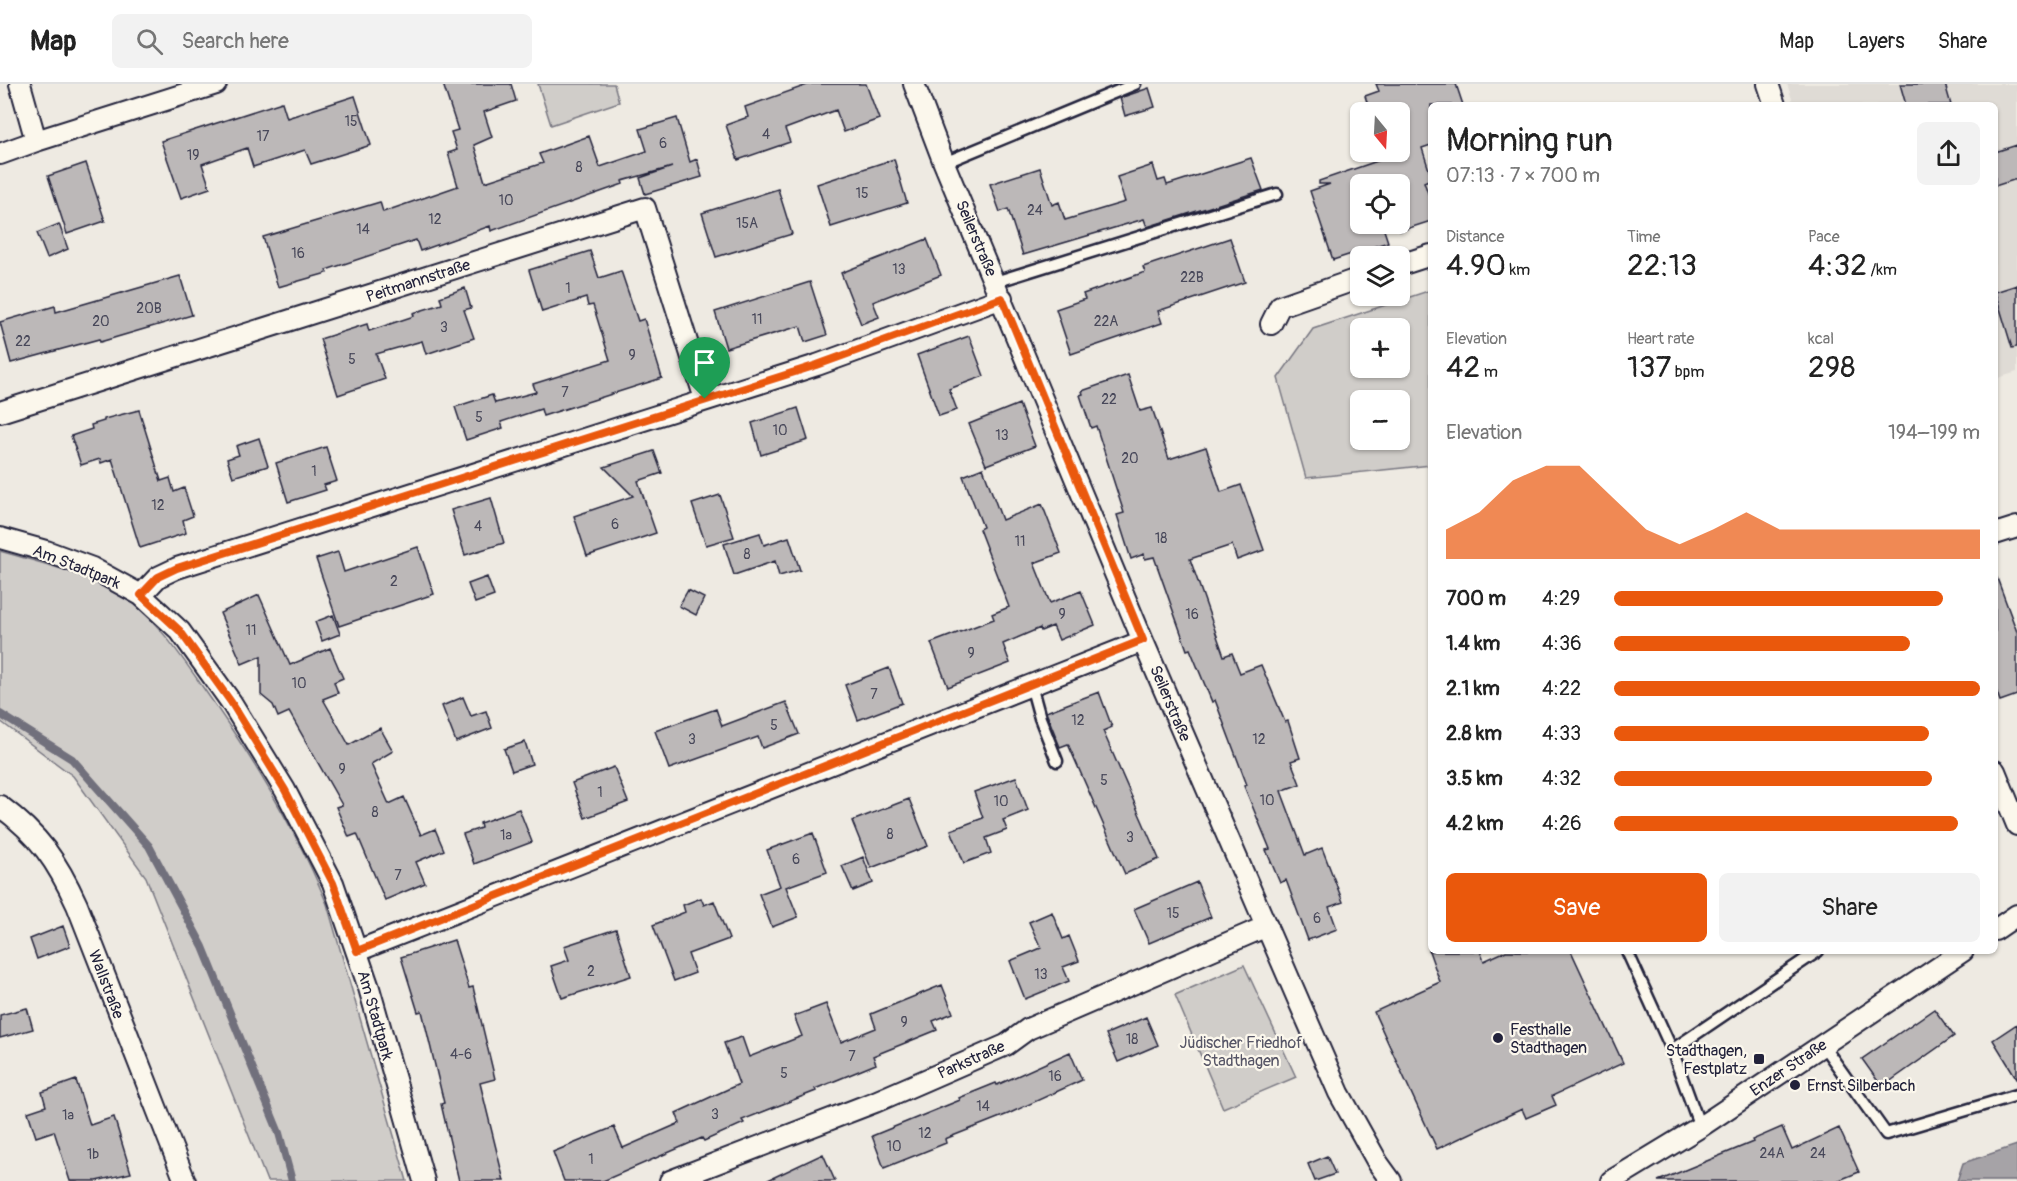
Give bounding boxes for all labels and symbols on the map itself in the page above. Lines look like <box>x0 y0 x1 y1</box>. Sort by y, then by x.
north arrow <box>1350 102 1410 162</box>
house number: 15 <box>344 113 358 130</box>
house number: 4 <box>762 126 770 143</box>
house number: 17 <box>257 128 270 145</box>
house number: 6 <box>659 135 667 152</box>
house number: 19 <box>187 147 199 164</box>
house number: 8 <box>575 159 583 176</box>
house number: 15 <box>855 185 869 202</box>
house number: 10 <box>498 192 514 209</box>
street label: Seilerstraße <box>951 197 1001 280</box>
house number: 24 <box>1027 202 1043 219</box>
house number: 12 <box>428 211 442 228</box>
house number: 15A <box>736 215 758 232</box>
house number: 14 <box>356 221 370 238</box>
house number: 16 <box>291 245 305 262</box>
street label: Peitmannstraße <box>364 255 473 307</box>
house number: 13 <box>892 261 906 278</box>
house number: 22B <box>1180 269 1204 286</box>
house number: 1 <box>565 280 571 297</box>
house number: 20B <box>136 300 162 317</box>
house number: 11 <box>752 311 762 328</box>
house number: 20 <box>92 313 110 330</box>
house number: 22A <box>1094 313 1118 330</box>
house number: 3 <box>440 319 448 336</box>
house number: 22 <box>15 333 31 350</box>
pin <box>679 337 730 399</box>
house number: 9 <box>628 347 636 364</box>
house number: 5 <box>348 351 356 368</box>
house number: 7 <box>561 384 569 401</box>
house number: 22 <box>1101 391 1117 408</box>
house number: 5 <box>475 409 483 426</box>
house number: 10 <box>772 422 788 439</box>
house number: 13 <box>995 427 1009 444</box>
house number: 20 <box>1121 450 1139 467</box>
house number: 1 <box>311 463 317 480</box>
house number: 12 <box>151 497 165 514</box>
house number: 6 <box>611 516 619 533</box>
house number: 4 <box>474 518 482 535</box>
house number: 18 <box>1155 530 1167 547</box>
house number: 11 <box>1015 533 1025 550</box>
street label: Am Stadtpark <box>30 540 124 594</box>
house number: 8 <box>743 546 751 563</box>
house number: 2 <box>390 573 398 590</box>
house number: 9 <box>1058 606 1066 623</box>
house number: 16 <box>1185 606 1199 623</box>
house number: 11 <box>246 622 256 639</box>
house number: 9 <box>967 645 975 662</box>
street label: Seilerstraße <box>1145 662 1195 745</box>
house number: 10 <box>291 675 307 692</box>
house number: 7 <box>870 686 878 703</box>
house number: 12 <box>1071 712 1085 729</box>
house number: 5 <box>770 717 778 734</box>
house number: 3 <box>688 731 696 748</box>
house number: 12 <box>1252 731 1266 748</box>
house number: 9 <box>338 761 346 778</box>
house number: 5 <box>1100 772 1108 789</box>
house number: 1 <box>597 784 603 801</box>
house number: 10 <box>1259 792 1275 809</box>
house number: 10 <box>993 793 1009 810</box>
house number: 8 <box>371 804 379 821</box>
house number: 8 <box>886 826 894 843</box>
house number: 1a <box>500 827 512 844</box>
house number: 3 <box>1126 829 1134 846</box>
house number: 6 <box>792 851 800 868</box>
house number: 7 <box>394 867 402 884</box>
house number: 15 <box>1166 905 1180 922</box>
house number: 6 <box>1313 910 1321 927</box>
street label: Wallstraße <box>84 947 128 1022</box>
house number: 2 <box>587 963 595 980</box>
house number: 13 <box>1034 966 1048 983</box>
street label: Am Stadtpark <box>353 968 398 1063</box>
house number: 9 <box>900 1014 908 1031</box>
place label: Festhalle Stadthagen <box>1510 1020 1587 1058</box>
house number: 18 <box>1126 1031 1138 1048</box>
marker: Festhalle Stadthagen <box>1491 1031 1505 1045</box>
park label: Jüdischer Friedhof Stadthagen <box>1179 1033 1303 1071</box>
street label: Enzer Straße <box>1746 1035 1831 1101</box>
street label: Parkstraße <box>935 1036 1008 1084</box>
place label: Stadthagen, Festplatz <box>1666 1041 1747 1079</box>
house number: 4-6 <box>450 1046 472 1063</box>
house number: 7 <box>848 1048 856 1065</box>
marker: Stadthagen, Festplatz <box>1752 1052 1766 1066</box>
house number: 5 <box>780 1065 788 1082</box>
house number: 16 <box>1048 1068 1062 1085</box>
place label: Ernst Silberbach <box>1807 1076 1915 1096</box>
marker: Ernst Silberbach <box>1788 1078 1802 1092</box>
house number: 14 <box>976 1098 990 1115</box>
house number: 3 <box>711 1106 719 1123</box>
house number: 1a <box>62 1107 74 1124</box>
house number: 12 <box>918 1125 932 1142</box>
house number: 10 <box>886 1138 902 1155</box>
house number: 24A <box>1759 1145 1785 1162</box>
house number: 24 <box>1810 1145 1826 1162</box>
house number: 1b <box>87 1146 99 1163</box>
house number: 1 <box>588 1151 594 1168</box>

